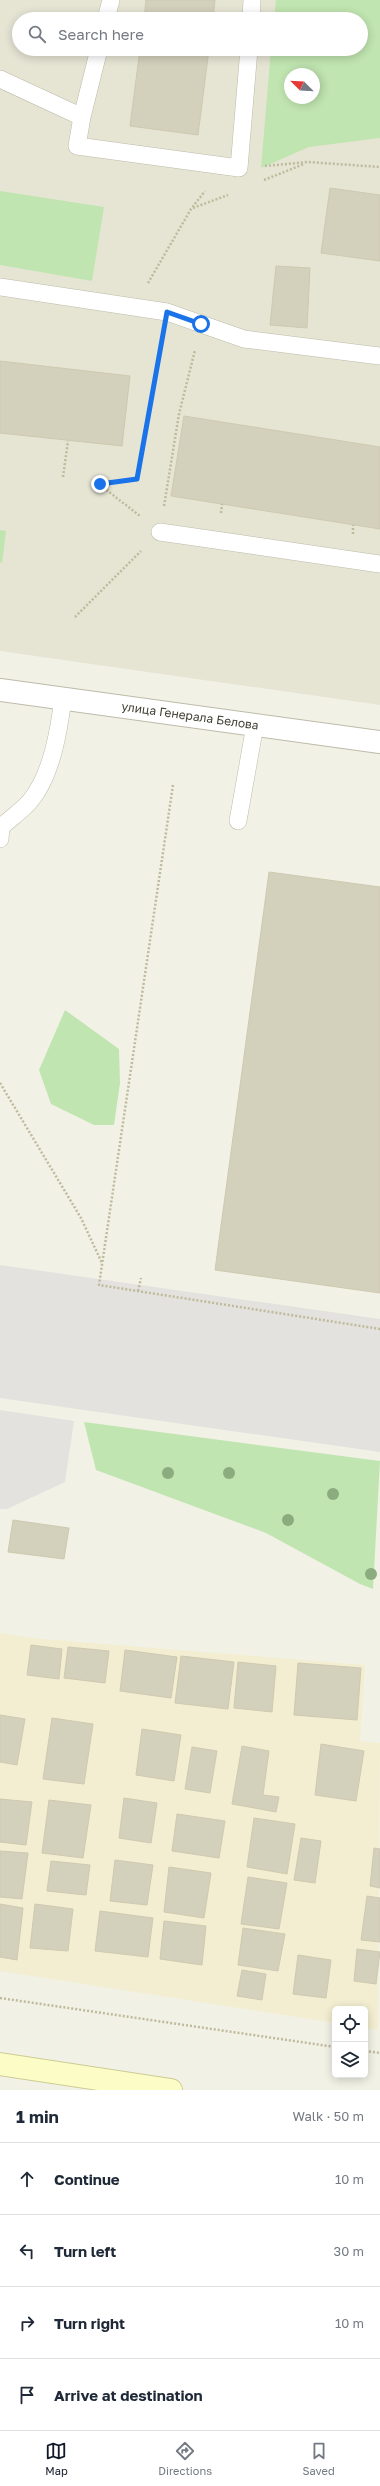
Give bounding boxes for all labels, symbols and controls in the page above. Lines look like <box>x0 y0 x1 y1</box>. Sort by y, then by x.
search box <box>12 12 368 56</box>
icon: search <box>26 23 48 45</box>
text: Search here <box>58 25 144 43</box>
north arrow <box>284 68 320 104</box>
route start <box>192 315 210 333</box>
route end <box>91 475 109 493</box>
street label: улица Генерала Белова <box>121 698 260 733</box>
map controls <box>332 2006 368 2078</box>
button: locate <box>332 2006 368 2042</box>
button: layers <box>332 2042 368 2078</box>
text: 1 min <box>16 2106 59 2127</box>
text: Walk · 50 m <box>292 2108 364 2124</box>
icon: ahead <box>16 2168 38 2190</box>
text: Continue <box>54 2170 120 2188</box>
text: 10 m <box>335 2171 364 2187</box>
icon: left <box>16 2240 38 2262</box>
text: Turn left <box>54 2242 116 2260</box>
text: 30 m <box>334 2243 364 2259</box>
icon: right <box>16 2312 38 2334</box>
text: Turn right <box>54 2314 125 2332</box>
text: 10 m <box>335 2315 364 2331</box>
icon: arrive <box>16 2384 38 2406</box>
text: Arrive at destination <box>54 2386 203 2404</box>
tab: Map <box>45 2440 68 2477</box>
tab: Directions <box>158 2440 212 2477</box>
tab: Saved <box>303 2440 335 2477</box>

